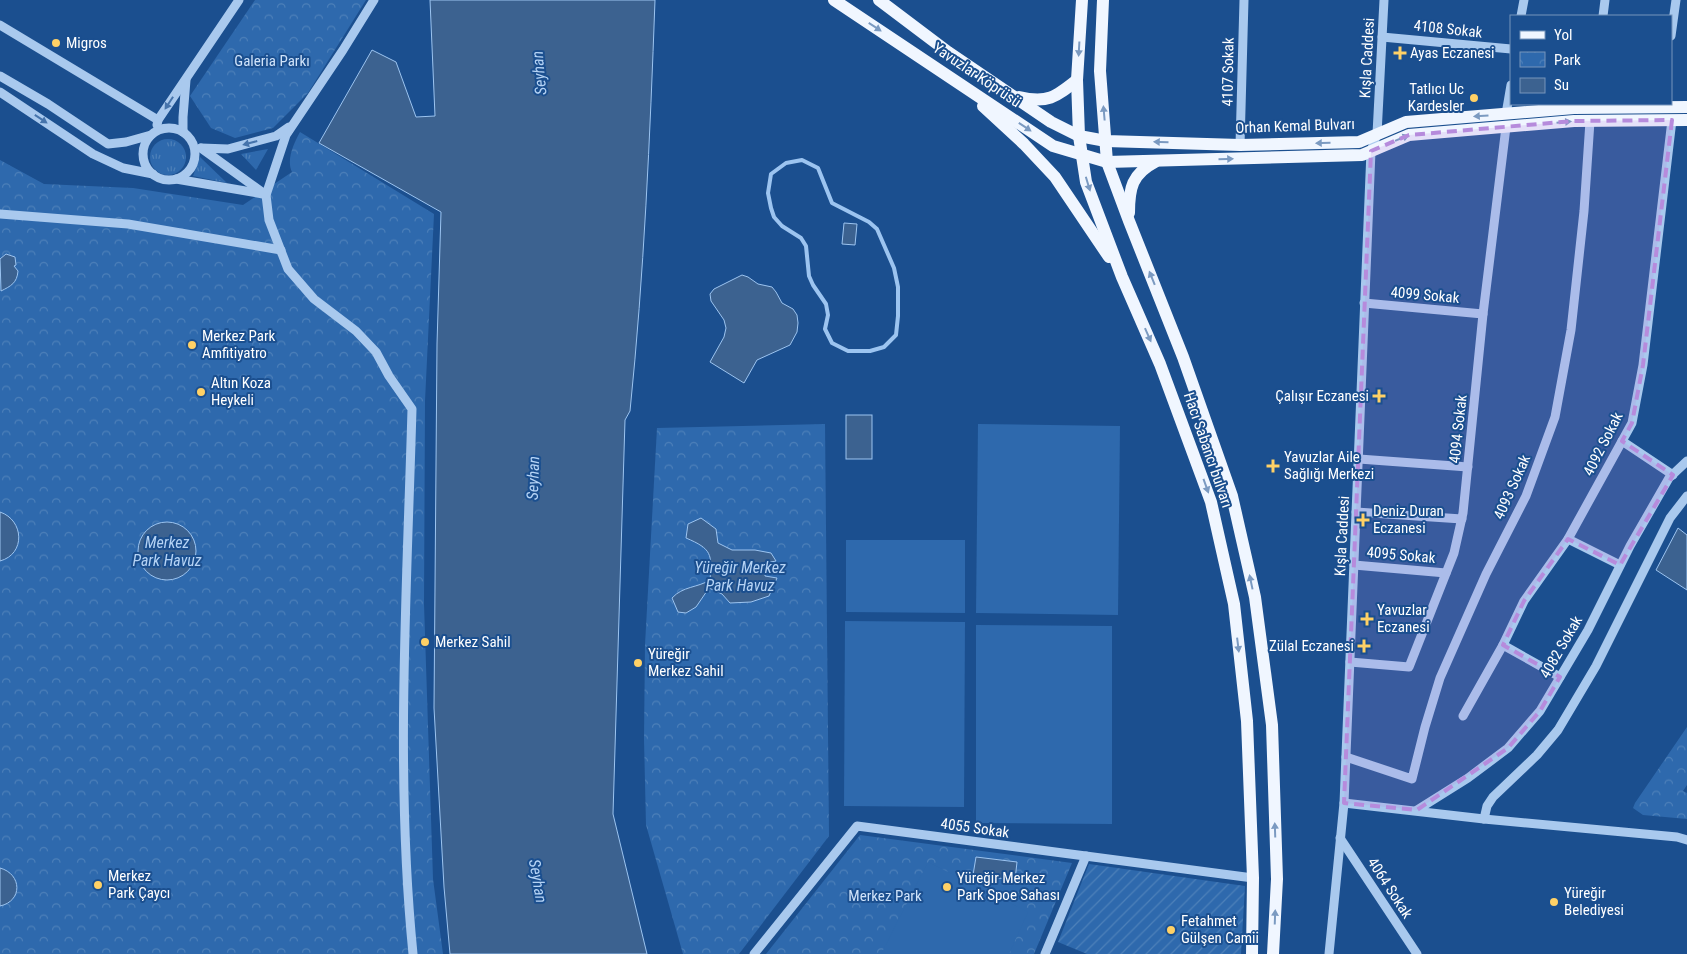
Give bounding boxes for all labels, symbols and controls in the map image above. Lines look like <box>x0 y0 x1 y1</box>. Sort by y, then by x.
legend <box>1510 15 1672 105</box>
street label: 4108 Sokak <box>1413 16 1484 42</box>
street label: Kışla Caddesi <box>1356 17 1378 99</box>
one-way arrow <box>868 22 882 32</box>
text: Yol <box>1554 26 1572 44</box>
place label: Migros <box>66 34 107 52</box>
marker: Migros <box>50 37 62 49</box>
street label: 4107 Sokak <box>1218 37 1238 107</box>
street label: Yavuzlar Köprüsü <box>930 39 1024 111</box>
one-way arrow <box>1075 41 1083 57</box>
place label: Ayas Eczanesi <box>1410 44 1495 62</box>
marker: Ayas Eczanesi <box>1394 47 1406 59</box>
water label: Seyhan <box>528 50 550 96</box>
text: Park <box>1554 51 1581 69</box>
park label: Galeria Parkı <box>234 52 310 70</box>
text: Su <box>1554 76 1569 94</box>
place label: Tatlıcı Uc Kardesler <box>1408 80 1464 115</box>
marker: Tatlıcı Uc Kardesler <box>1468 92 1480 104</box>
one-way arrow <box>164 97 174 110</box>
one-way arrow <box>1099 105 1107 121</box>
one-way arrow <box>1473 112 1489 120</box>
one-way arrow <box>34 114 47 123</box>
street label: Orhan Kemal Bulvarı <box>1235 115 1355 137</box>
one-way arrow <box>1556 118 1572 126</box>
one-way arrow <box>1018 122 1032 132</box>
one-way arrow <box>1395 133 1409 141</box>
one-way arrow <box>1153 138 1169 146</box>
one-way arrow <box>242 139 257 147</box>
one-way arrow <box>1315 139 1331 147</box>
one-way arrow <box>1218 155 1234 163</box>
one-way arrow <box>1084 176 1092 191</box>
one-way arrow <box>1147 271 1155 286</box>
street label: 4099 Sokak <box>1390 283 1460 307</box>
place label: Merkez Park Amfitiyatro <box>202 327 276 362</box>
one-way arrow <box>1144 328 1152 342</box>
marker: Merkez Park Amfitiyatro <box>186 339 198 351</box>
place label: Altın Koza Heykeli <box>211 374 271 409</box>
marker: Altın Koza Heykeli <box>195 386 207 398</box>
place label: Çalışır Eczanesi <box>1275 387 1369 405</box>
street label: Hacı Sabancı bulvarı <box>1180 390 1236 510</box>
marker: Çalışır Eczanesi <box>1373 390 1385 402</box>
street label: 4094 Sokak <box>1445 393 1471 464</box>
street label: 4092 Sokak <box>1579 409 1627 479</box>
place label: Yavuzlar Aile Sağlığı Merkezi <box>1284 448 1374 483</box>
street label: 4093 Sokak <box>1490 452 1534 522</box>
water label: Seyhan <box>523 456 543 500</box>
marker: Yavuzlar Aile Sağlığı Merkezi <box>1266 459 1280 473</box>
one-way arrow <box>1203 479 1210 494</box>
street label: Kışla Caddesi <box>1331 495 1353 577</box>
place label: Deniz Duran Eczanesi <box>1373 502 1444 537</box>
marker: Deniz Duran Eczanesi <box>1357 514 1369 526</box>
water label: Merkez Park Havuz <box>132 533 202 570</box>
street label: 4095 Sokak <box>1366 543 1436 567</box>
water label: Yüreğir Merkez Park Havuz <box>694 558 786 595</box>
one-way arrow <box>1247 574 1255 589</box>
place label: Yavuzlar Eczanesi <box>1377 601 1430 636</box>
street label: 4082 Sokak <box>1536 612 1586 681</box>
marker: Yavuzlar Eczanesi <box>1361 613 1373 625</box>
place label: Merkez Sahil <box>435 633 511 651</box>
marker: Merkez Sahil <box>419 636 431 648</box>
place label: Zülal Eczanesi <box>1269 637 1354 655</box>
one-way arrow <box>1234 638 1242 654</box>
marker: Zülal Eczanesi <box>1358 640 1370 652</box>
place label: Yüreğir Merkez Sahil <box>648 645 724 680</box>
marker: Yüreğir Merkez Sahil <box>632 657 644 669</box>
street label: 4055 Sokak <box>940 814 1011 842</box>
one-way arrow <box>1271 822 1279 838</box>
street label: 4064 Sokak <box>1364 854 1416 922</box>
water label: Seyhan <box>525 858 551 904</box>
place label: Merkez Park Çaycı <box>108 867 170 902</box>
place label: Yüreğir Merkez Park Spoe Sahası <box>957 869 1060 904</box>
marker: Merkez Park Çaycı <box>92 879 104 891</box>
marker: Yüreğir Merkez Park Spoe Sahası <box>941 881 953 893</box>
place label: Yüreğir Belediyesi <box>1564 884 1624 919</box>
park label: Merkez Park <box>848 887 922 905</box>
marker: Yüreğir Belediyesi <box>1548 896 1560 908</box>
one-way arrow <box>1272 908 1280 924</box>
place label: Fetahmet Gülşen Camii <box>1181 912 1259 947</box>
marker: Fetahmet Gülşen Camii <box>1165 924 1177 936</box>

